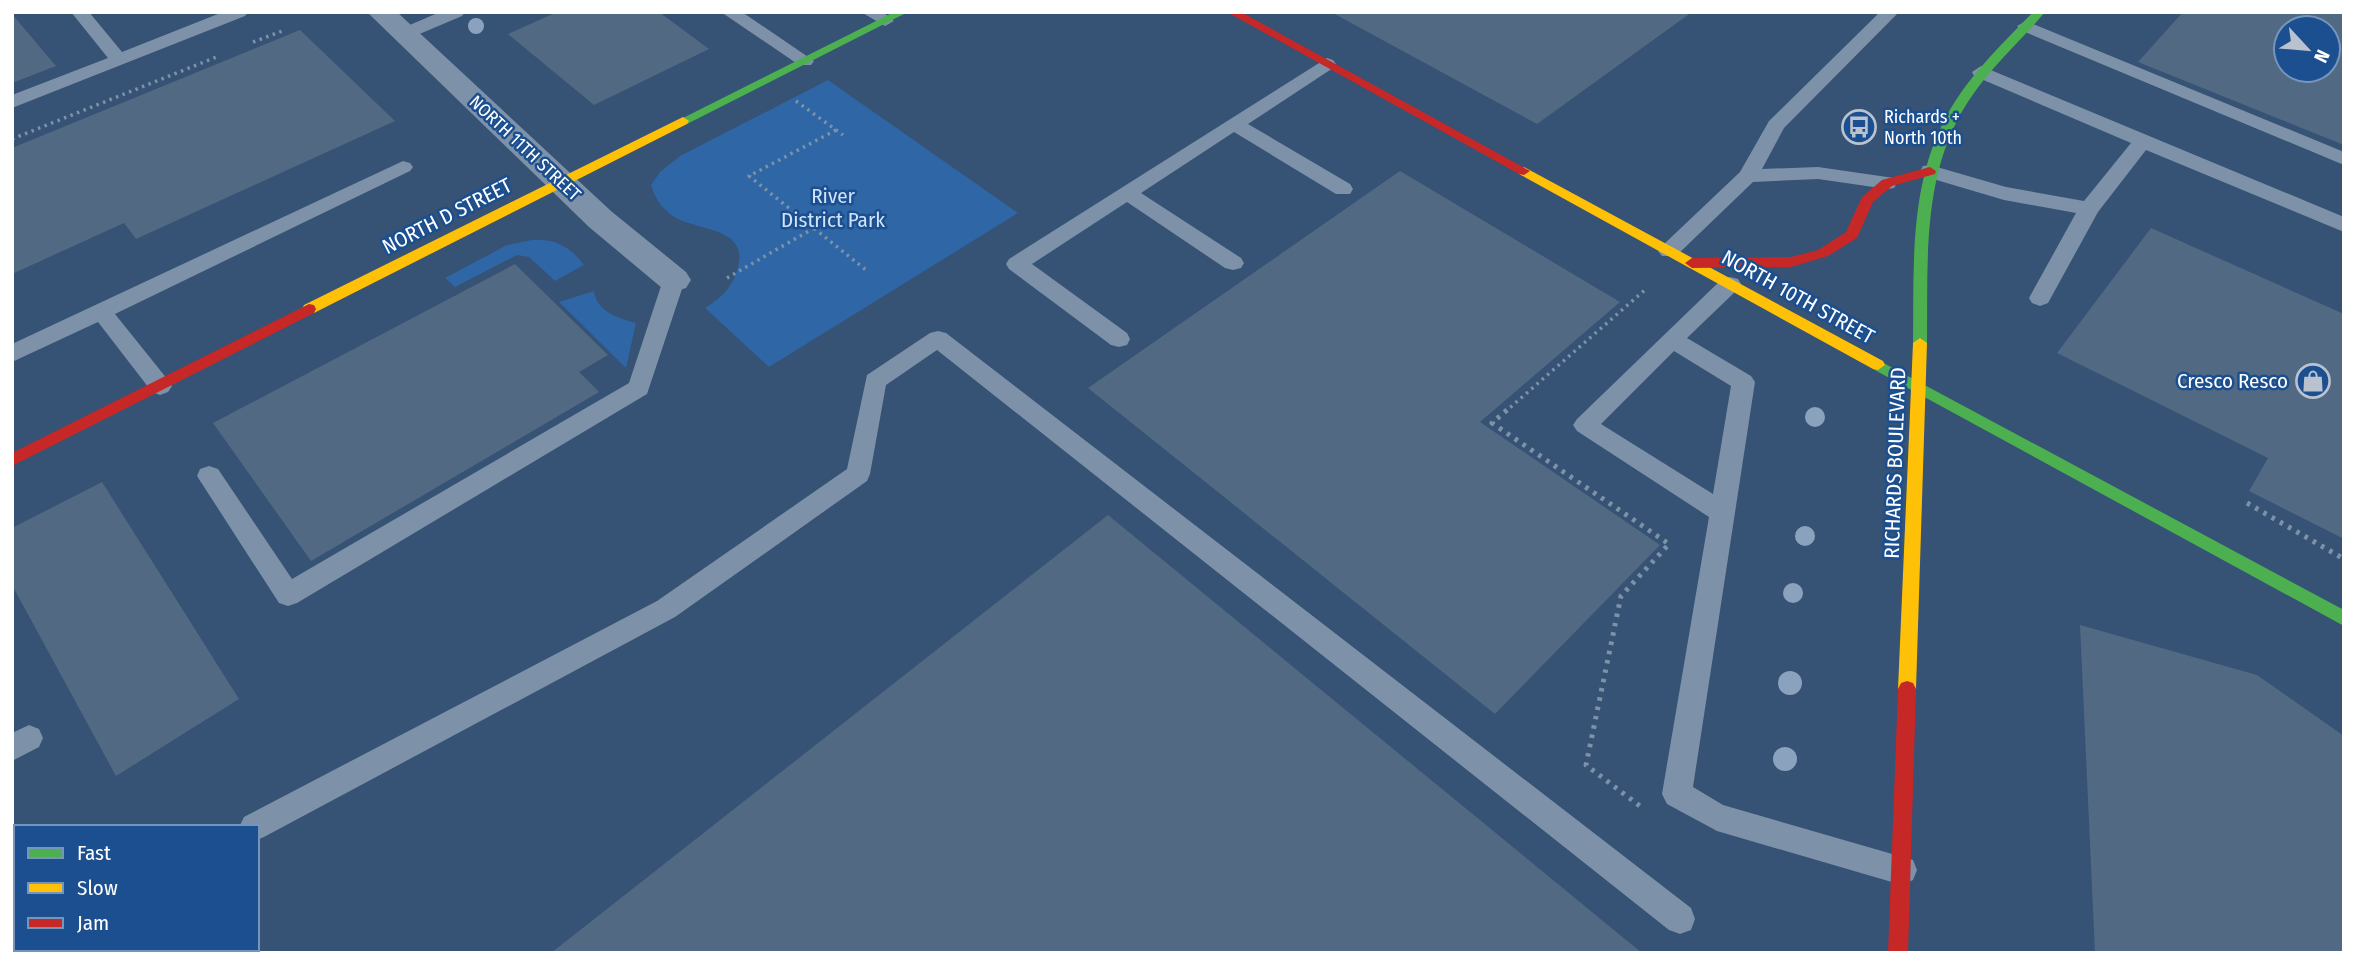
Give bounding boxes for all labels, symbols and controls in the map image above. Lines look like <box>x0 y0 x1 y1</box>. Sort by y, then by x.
north arrow <box>2272 14 2342 84</box>
text: N <box>2309 46 2335 66</box>
street label: NORTH 11TH STREET <box>465 91 586 206</box>
place label: Richards + North 10th <box>1884 106 1962 149</box>
bus stop icon: Richards + North 10th <box>1840 108 1878 146</box>
street label: NORTH D STREET <box>378 172 516 260</box>
park label: River District Park <box>781 183 885 233</box>
street label: NORTH 10TH STREET <box>1717 244 1879 350</box>
shop icon: Cresco Resco <box>2294 362 2332 400</box>
street label: RICHARDS BOULEVARD <box>1879 367 1911 559</box>
place label: Cresco Resco <box>2177 368 2288 394</box>
legend <box>14 825 259 951</box>
text: Fast <box>77 840 111 866</box>
text: Slow <box>77 875 118 901</box>
text: Jam <box>77 910 109 936</box>

